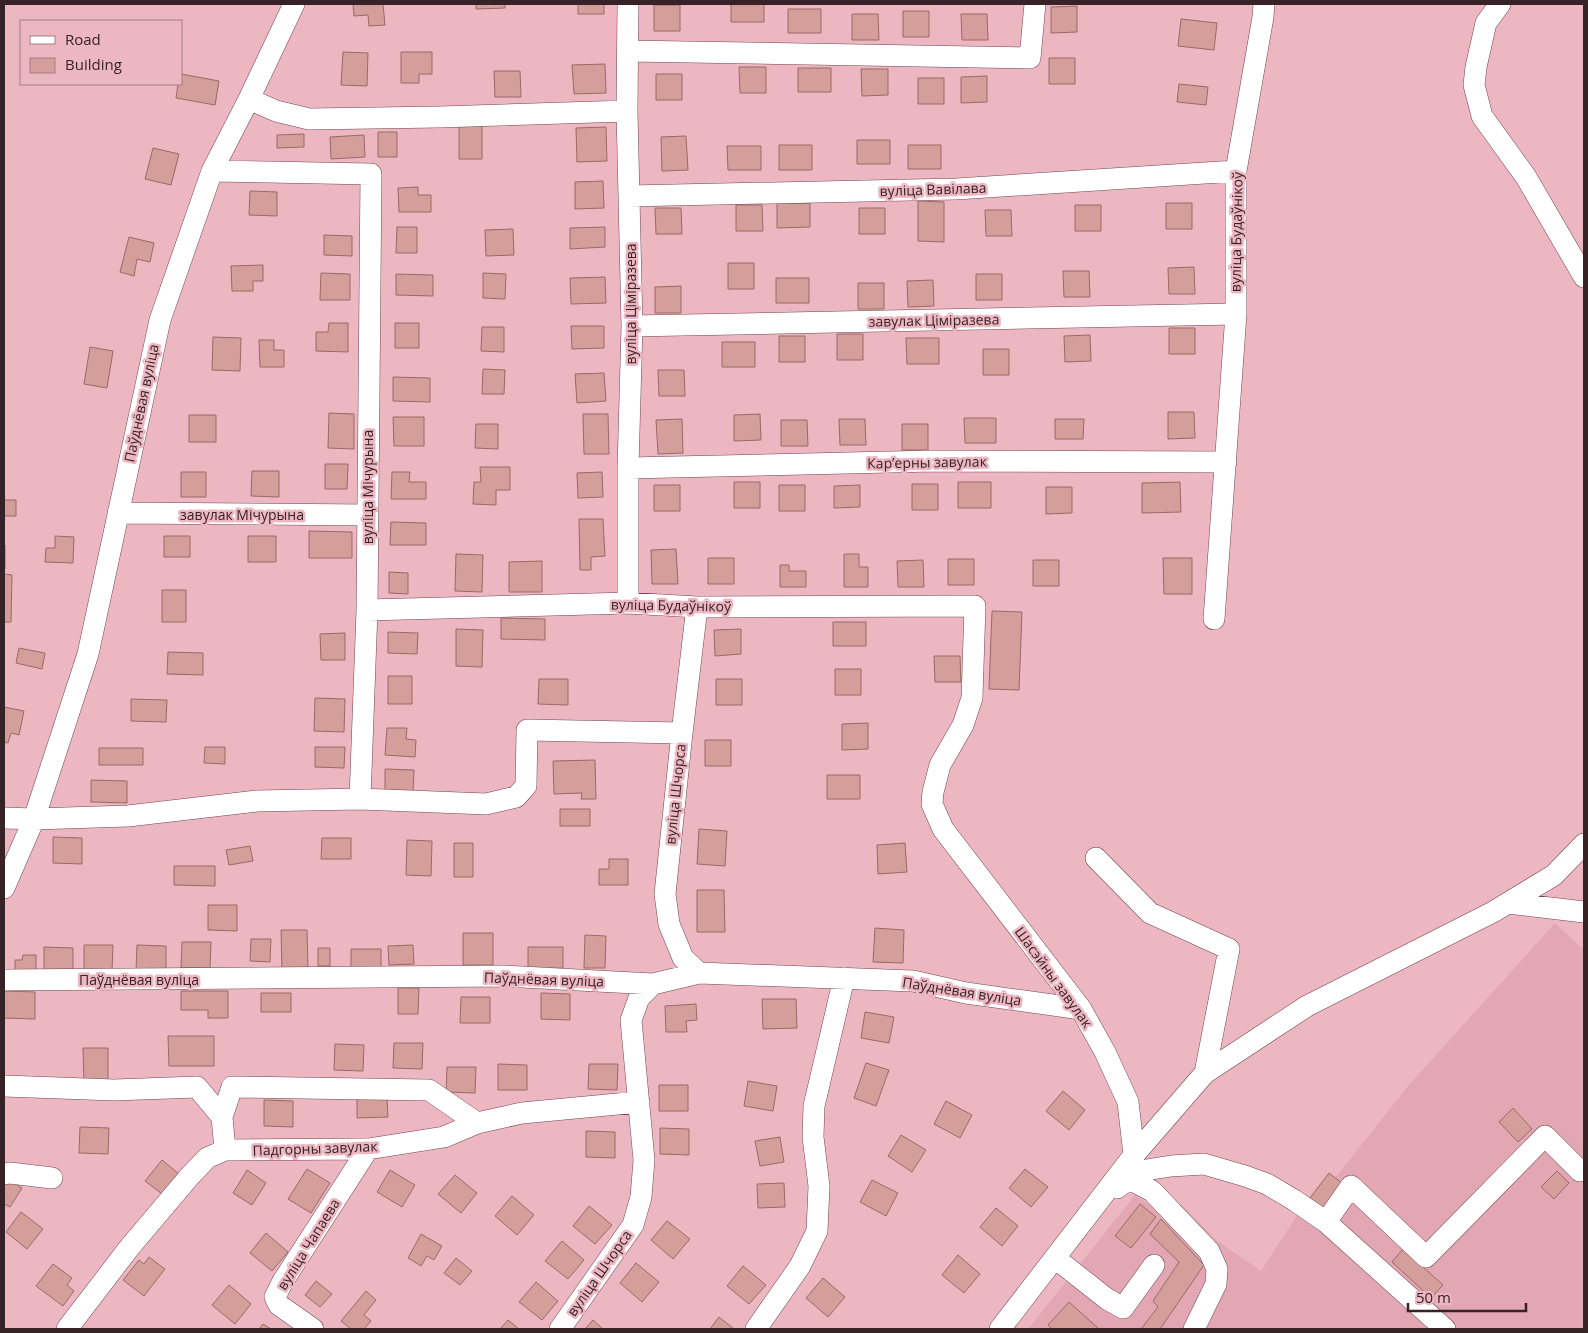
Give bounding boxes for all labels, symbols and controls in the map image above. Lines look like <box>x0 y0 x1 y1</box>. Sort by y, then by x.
legend <box>20 20 182 85</box>
text: Road <box>65 29 101 49</box>
text: Building <box>65 54 122 74</box>
street label: вуліца Будаўнікоў <box>1225 171 1247 292</box>
street label: вуліца Вавілава <box>879 178 987 200</box>
street label: вуліца Ціміразева <box>621 243 640 365</box>
street label: завулак Ціміразева <box>868 309 1000 331</box>
street label: Паўднёвая вуліца <box>119 342 163 464</box>
street label: вуліца Мічурына <box>358 430 377 544</box>
street label: Карʼерны завулак <box>867 451 988 473</box>
street label: завулак Мічурына <box>180 505 304 524</box>
street label: вуліца Будаўнікоў <box>611 594 732 616</box>
street label: вуліца Шчорса <box>660 743 690 845</box>
street label: Шасэйны завулак <box>1011 923 1098 1032</box>
street label: Паўднёвая вуліца <box>484 967 604 991</box>
street label: Паўднёвая вуліца <box>79 970 199 989</box>
street label: Паўднёвая вуліца <box>901 972 1023 1010</box>
street label: Падгорны завулак <box>252 1136 379 1160</box>
street label: вуліца Чапаева <box>272 1195 344 1293</box>
street label: вуліца Шчорса <box>562 1226 636 1320</box>
scale bar <box>1408 1280 1526 1312</box>
text: 50 m <box>1416 1287 1451 1307</box>

